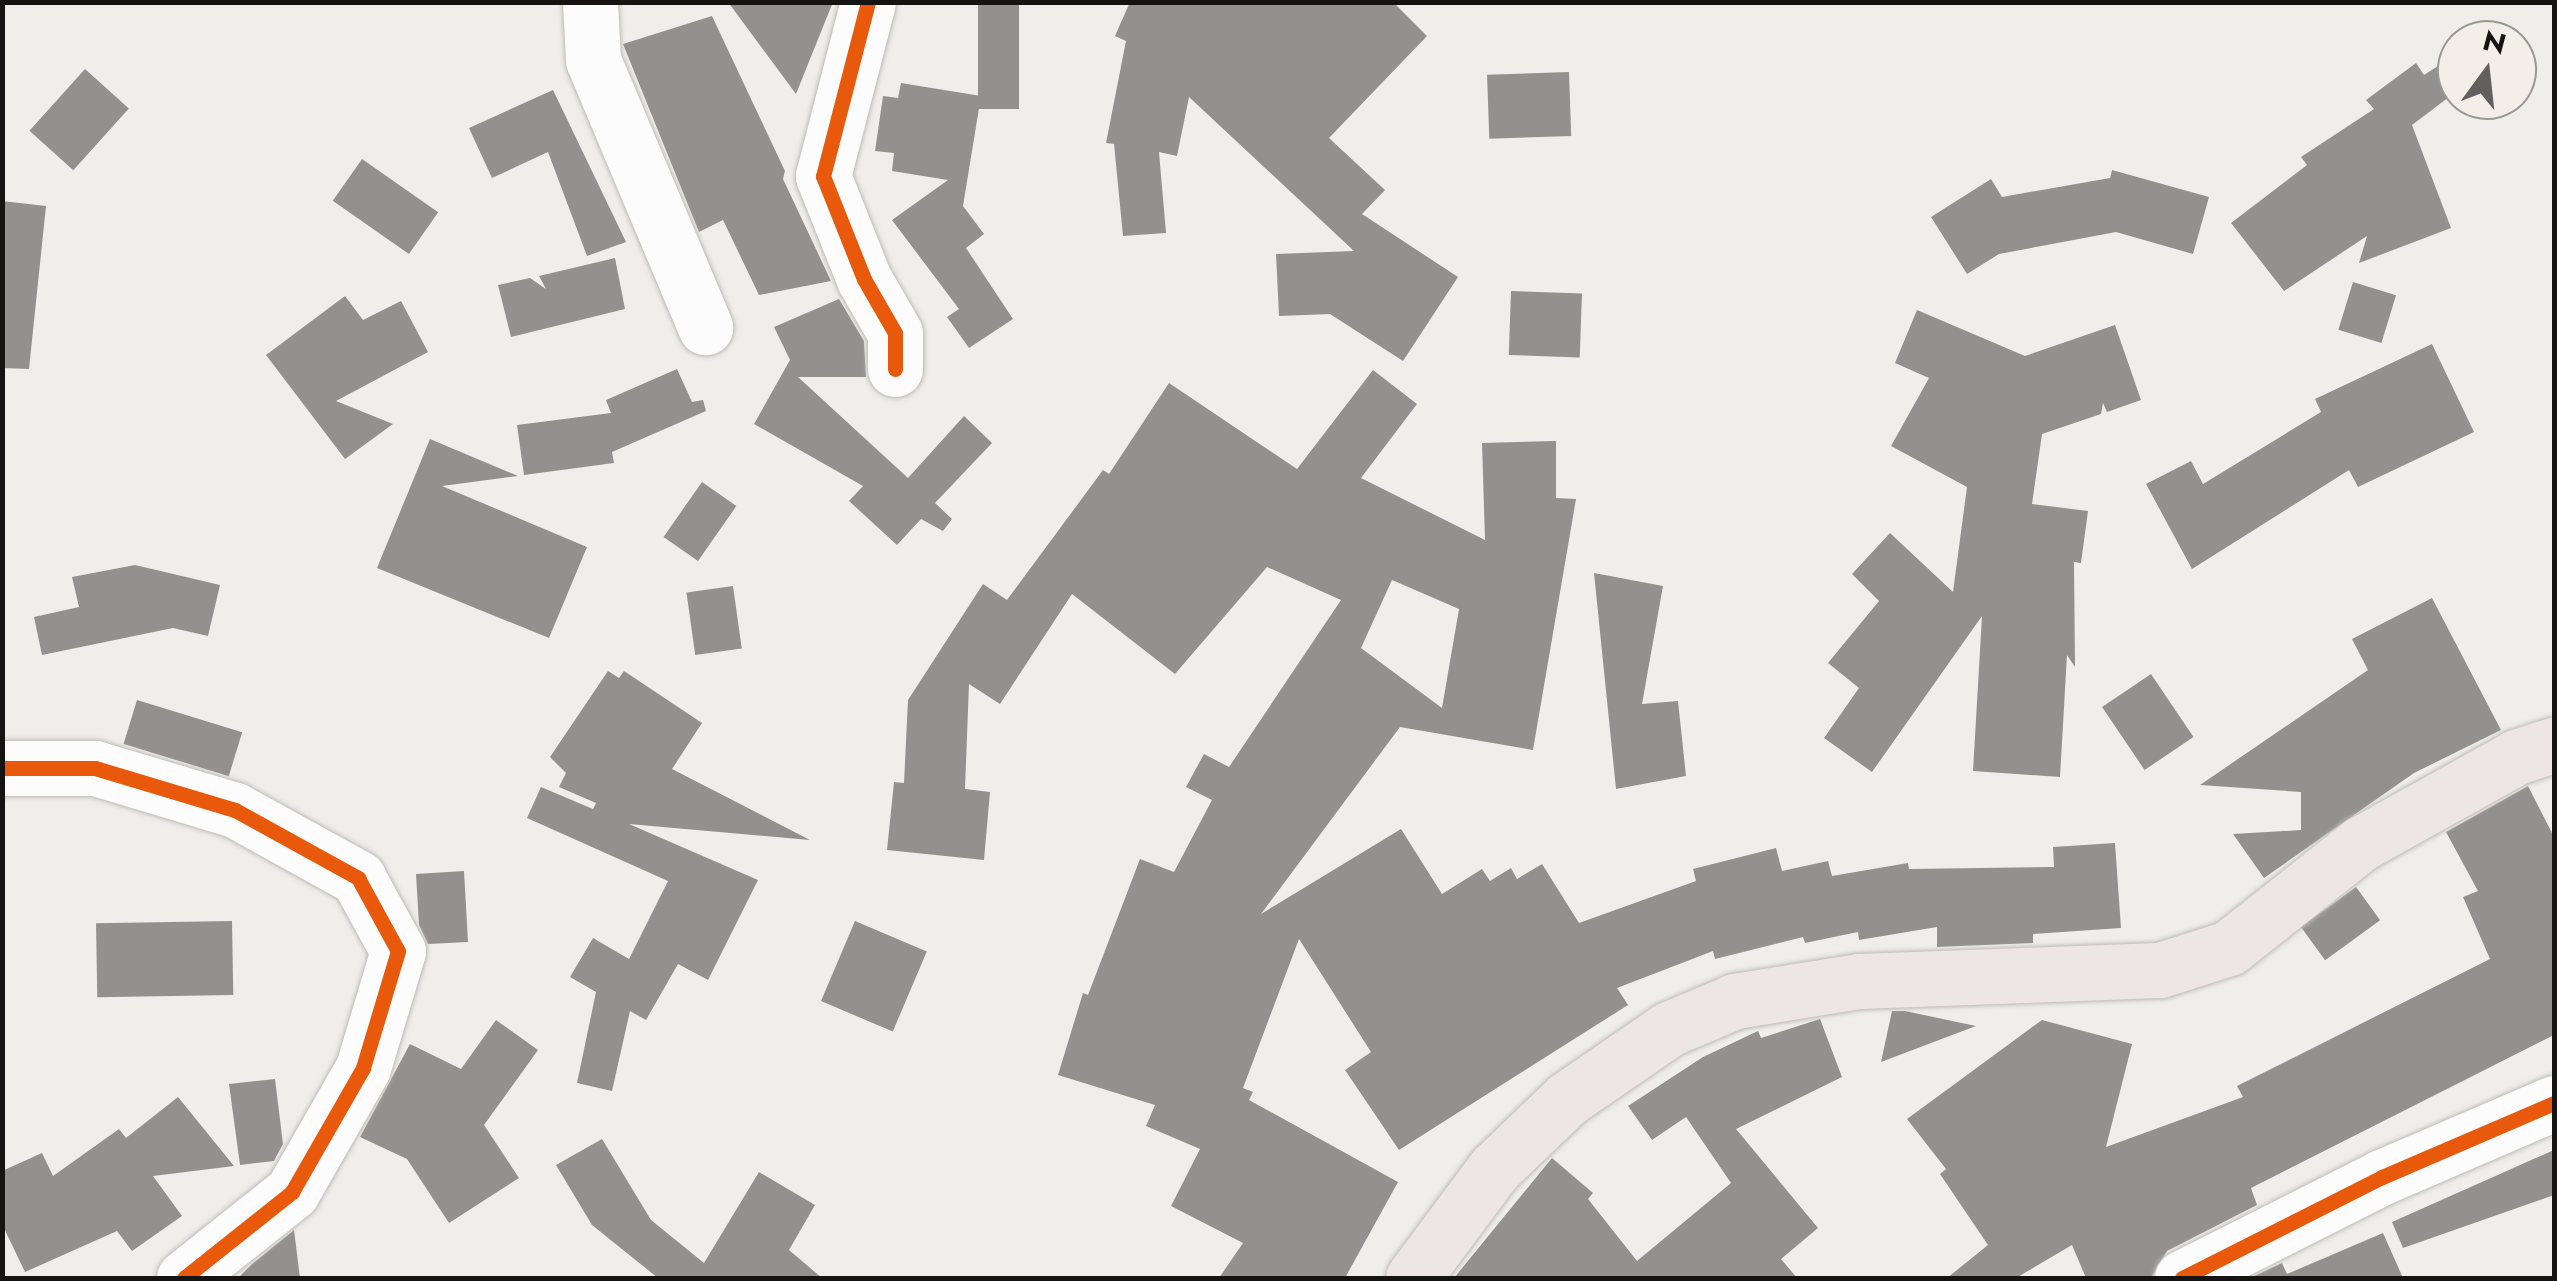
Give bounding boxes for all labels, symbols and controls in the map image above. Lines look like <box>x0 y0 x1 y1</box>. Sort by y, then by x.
north arrow <box>2437 20 2537 120</box>
text: N <box>2478 20 2510 65</box>

